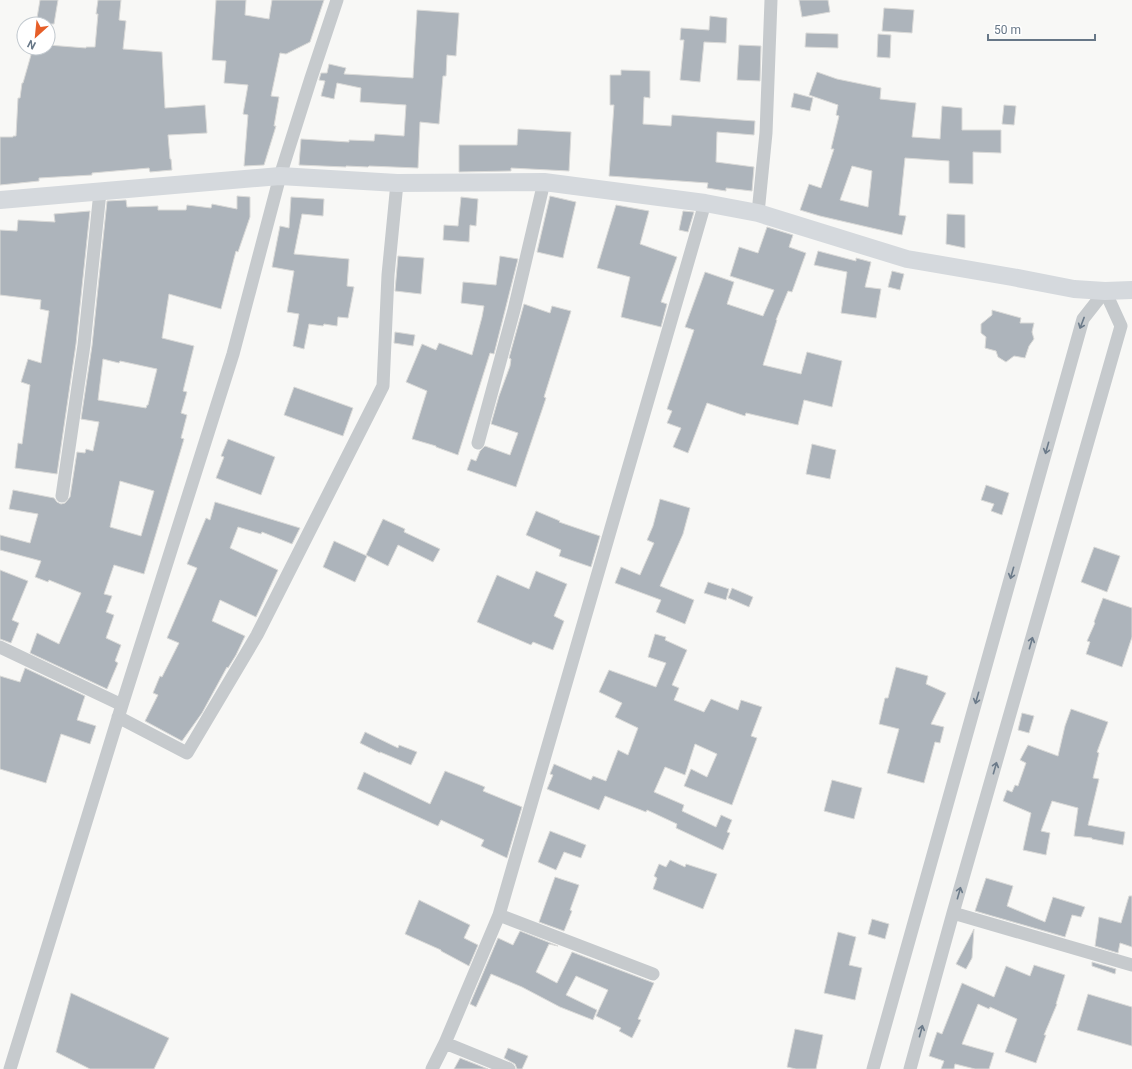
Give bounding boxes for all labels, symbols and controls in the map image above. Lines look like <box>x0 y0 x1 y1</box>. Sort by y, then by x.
north arrow <box>16 16 56 56</box>
scale bar <box>988 16 1095 42</box>
text: 50 m <box>994 23 1021 37</box>
text: N <box>25 37 38 52</box>
one-way arrow <box>1078 316 1086 328</box>
one-way arrow <box>1042 441 1050 454</box>
one-way arrow <box>1008 566 1015 579</box>
one-way arrow <box>1028 636 1035 649</box>
one-way arrow <box>973 691 980 704</box>
one-way arrow <box>992 761 999 774</box>
one-way arrow <box>956 886 963 899</box>
one-way arrow <box>918 1025 925 1038</box>

